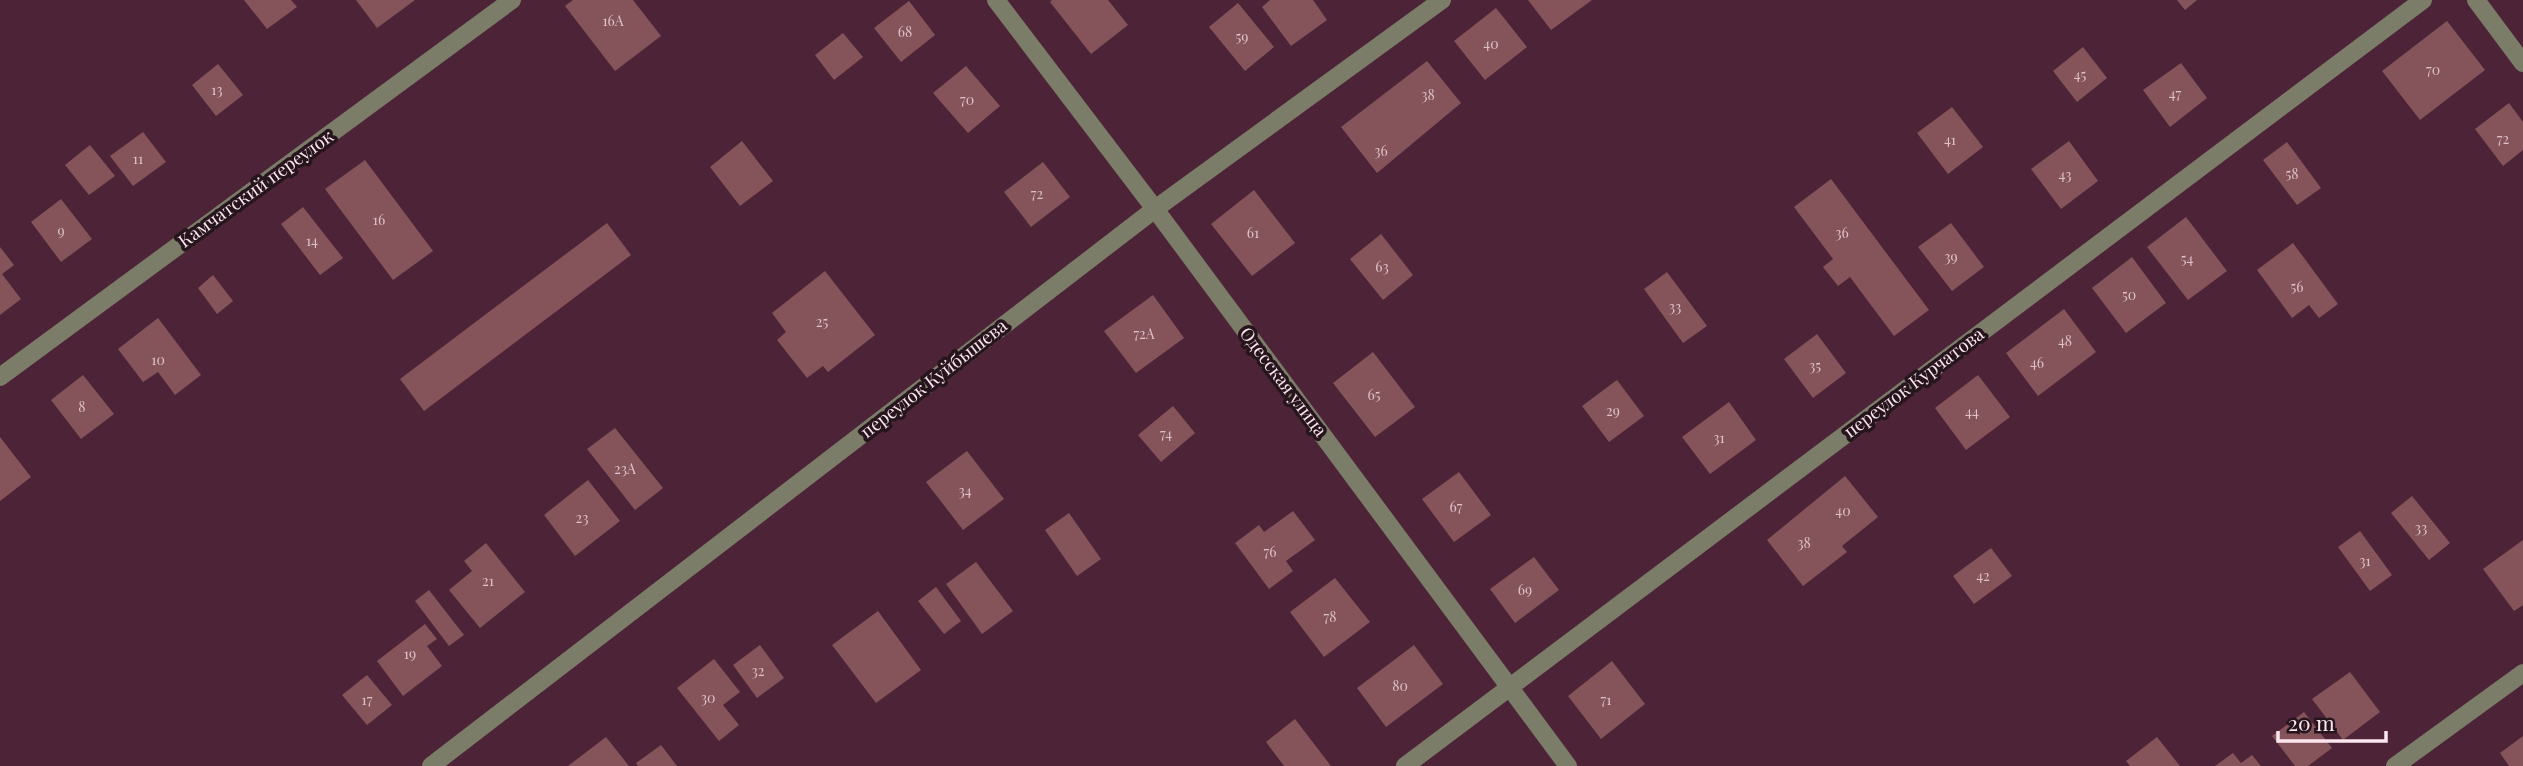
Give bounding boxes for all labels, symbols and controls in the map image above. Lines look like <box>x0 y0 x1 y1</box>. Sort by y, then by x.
house number: 16А <box>602 11 624 30</box>
house number: 68 <box>898 22 912 41</box>
house number: 59 <box>1236 27 1248 46</box>
house number: 40 <box>1483 34 1499 53</box>
house number: 70 <box>2426 60 2440 79</box>
house number: 45 <box>2074 65 2087 84</box>
house number: 13 <box>211 80 223 99</box>
house number: 47 <box>2169 84 2182 103</box>
house number: 38 <box>1421 85 1435 104</box>
house number: 70 <box>960 90 974 109</box>
street label: Камчатский переулок <box>173 124 338 253</box>
house number: 72 <box>2497 129 2509 148</box>
house number: 41 <box>1944 130 1956 149</box>
house number: 36 <box>1374 141 1388 160</box>
house number: 11 <box>133 149 143 168</box>
house number: 58 <box>2285 164 2299 183</box>
house number: 43 <box>2059 165 2071 184</box>
house number: 72 <box>1031 184 1043 203</box>
house number: 16 <box>373 210 385 229</box>
house number: 9 <box>57 221 65 240</box>
house number: 61 <box>1247 223 1259 242</box>
house number: 36 <box>1835 223 1849 242</box>
house number: 14 <box>306 231 318 250</box>
house number: 39 <box>1944 247 1958 266</box>
house number: 54 <box>2181 249 2193 268</box>
house number: 63 <box>1375 257 1389 276</box>
house number: 56 <box>2290 277 2304 296</box>
house number: 50 <box>2122 285 2136 304</box>
house number: 33 <box>1669 297 1681 316</box>
house number: 25 <box>816 312 828 331</box>
street label: переулок Куйбышева <box>855 313 1012 443</box>
street label: Одесская улица <box>1235 322 1333 441</box>
street label: переулок Курчатова <box>1838 322 1988 443</box>
house number: 72А <box>1133 324 1155 343</box>
house number: 48 <box>2058 331 2072 350</box>
house number: 10 <box>151 350 165 369</box>
house number: 46 <box>2030 353 2044 372</box>
house number: 35 <box>1809 356 1821 375</box>
house number: 65 <box>1367 385 1381 404</box>
house number: 8 <box>78 397 86 416</box>
house number: 29 <box>1606 401 1620 420</box>
house number: 44 <box>1965 402 1979 421</box>
house number: 74 <box>1160 424 1172 443</box>
house number: 31 <box>1713 428 1725 447</box>
house number: 23А <box>614 459 636 478</box>
house number: 34 <box>958 481 972 500</box>
house number: 67 <box>1450 497 1463 516</box>
house number: 40 <box>1835 501 1851 520</box>
house number: 23 <box>575 508 589 527</box>
house number: 33 <box>2415 518 2427 537</box>
house number: 38 <box>1797 533 1811 552</box>
house number: 76 <box>1264 542 1276 561</box>
house number: 31 <box>2359 551 2371 570</box>
house number: 42 <box>1976 566 1990 585</box>
house number: 21 <box>482 571 494 590</box>
house number: 69 <box>1518 580 1532 599</box>
house number: 78 <box>1324 607 1336 626</box>
house number: 19 <box>404 644 416 663</box>
house number: 32 <box>751 661 765 680</box>
house number: 80 <box>1392 676 1408 695</box>
house number: 30 <box>701 688 715 707</box>
house number: 17 <box>362 690 373 709</box>
house number: 71 <box>1601 690 1611 709</box>
scale bar <box>2278 700 2386 744</box>
text: 20 m <box>2288 708 2335 736</box>

